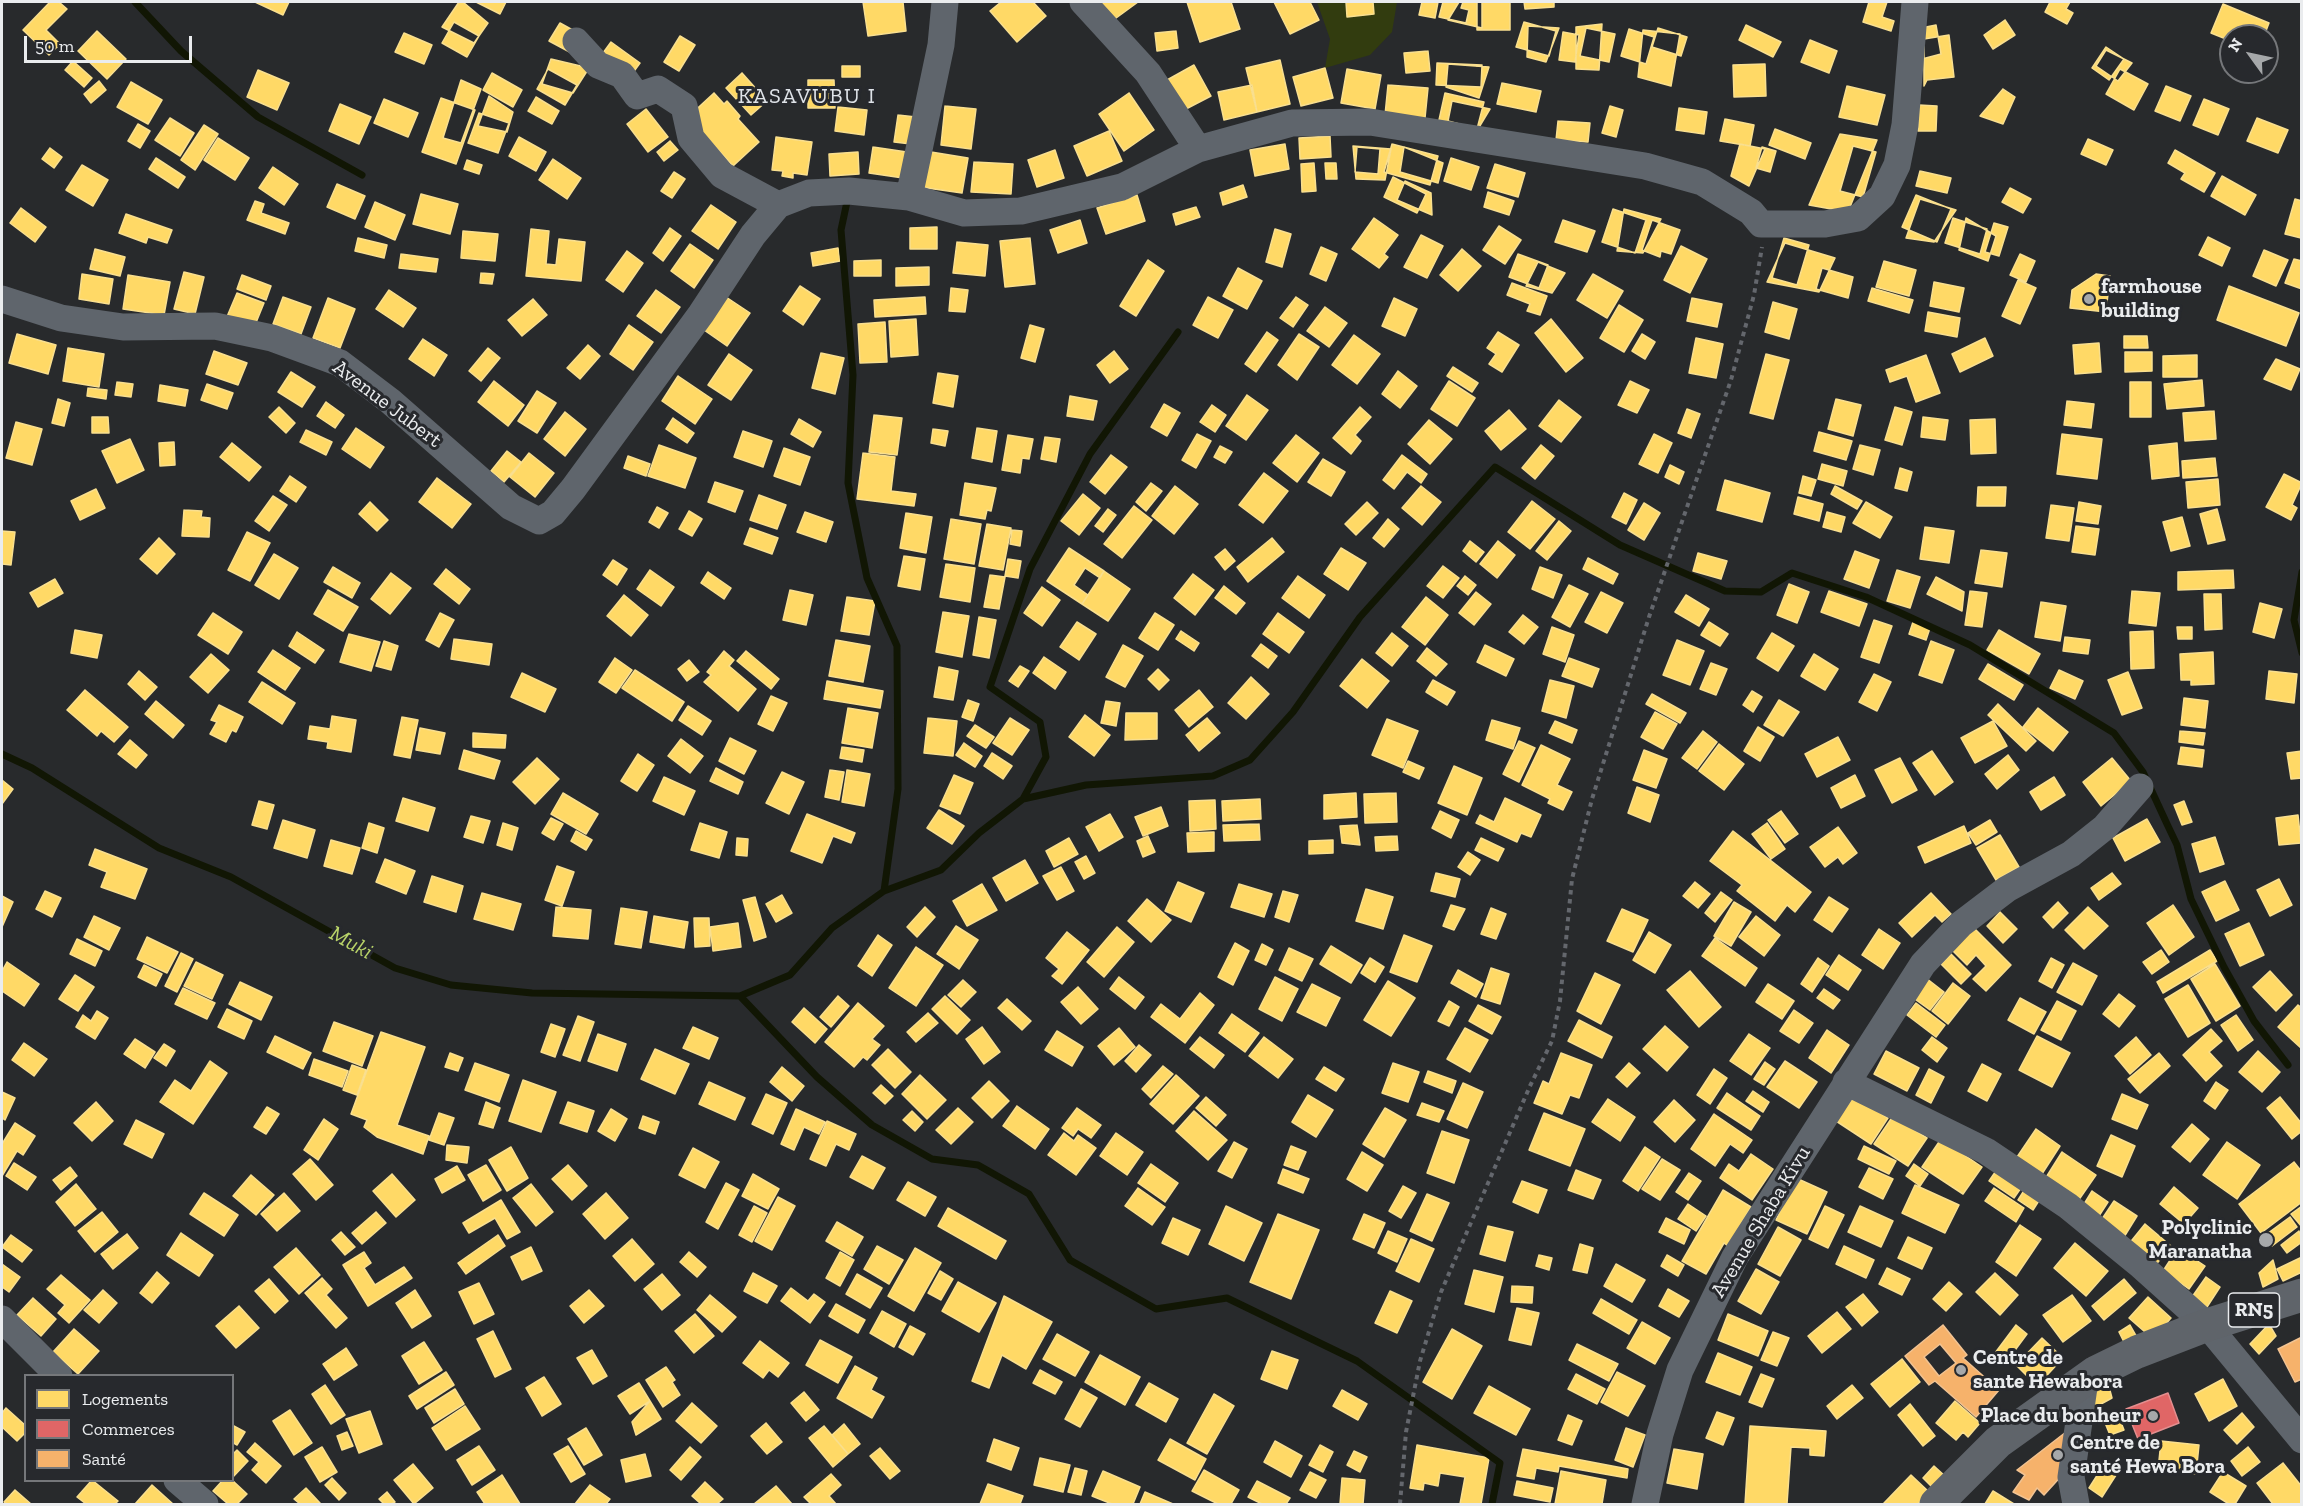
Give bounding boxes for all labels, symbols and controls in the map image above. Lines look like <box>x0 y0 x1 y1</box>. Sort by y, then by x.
scale bar <box>27 24 195 62</box>
north arrow <box>2219 24 2279 84</box>
text: 50 m <box>35 35 74 57</box>
text: N <box>2224 35 2246 55</box>
district label: KASAVUBU I <box>738 84 876 110</box>
place label: farmhouse building <box>2101 274 2202 324</box>
marker: farmhouse building <box>2082 292 2096 306</box>
street label: Avenue Jubert <box>328 355 446 453</box>
water label: Muki <box>325 920 377 966</box>
street label: Avenue Shaba Kivu <box>1706 1142 1816 1302</box>
place label: Polyclinic Maranatha <box>2148 1215 2252 1265</box>
marker: Polyclinic Maranatha <box>2257 1231 2275 1249</box>
road number: RN5 <box>2228 1293 2280 1327</box>
place label: Centre de sante Hewabora <box>1973 1345 2123 1395</box>
marker: Centre de sante Hewabora <box>1954 1363 1968 1377</box>
legend <box>24 1374 234 1482</box>
text: Logements <box>82 1388 168 1410</box>
place label: Place du bonheur <box>1981 1403 2141 1429</box>
marker: Place du bonheur <box>2146 1409 2160 1423</box>
text: Commerces <box>82 1418 175 1440</box>
place label: Centre de santé Hewa Bora <box>2070 1430 2225 1480</box>
text: Santé <box>82 1448 126 1470</box>
marker: Centre de santé Hewa Bora <box>2051 1448 2065 1462</box>

